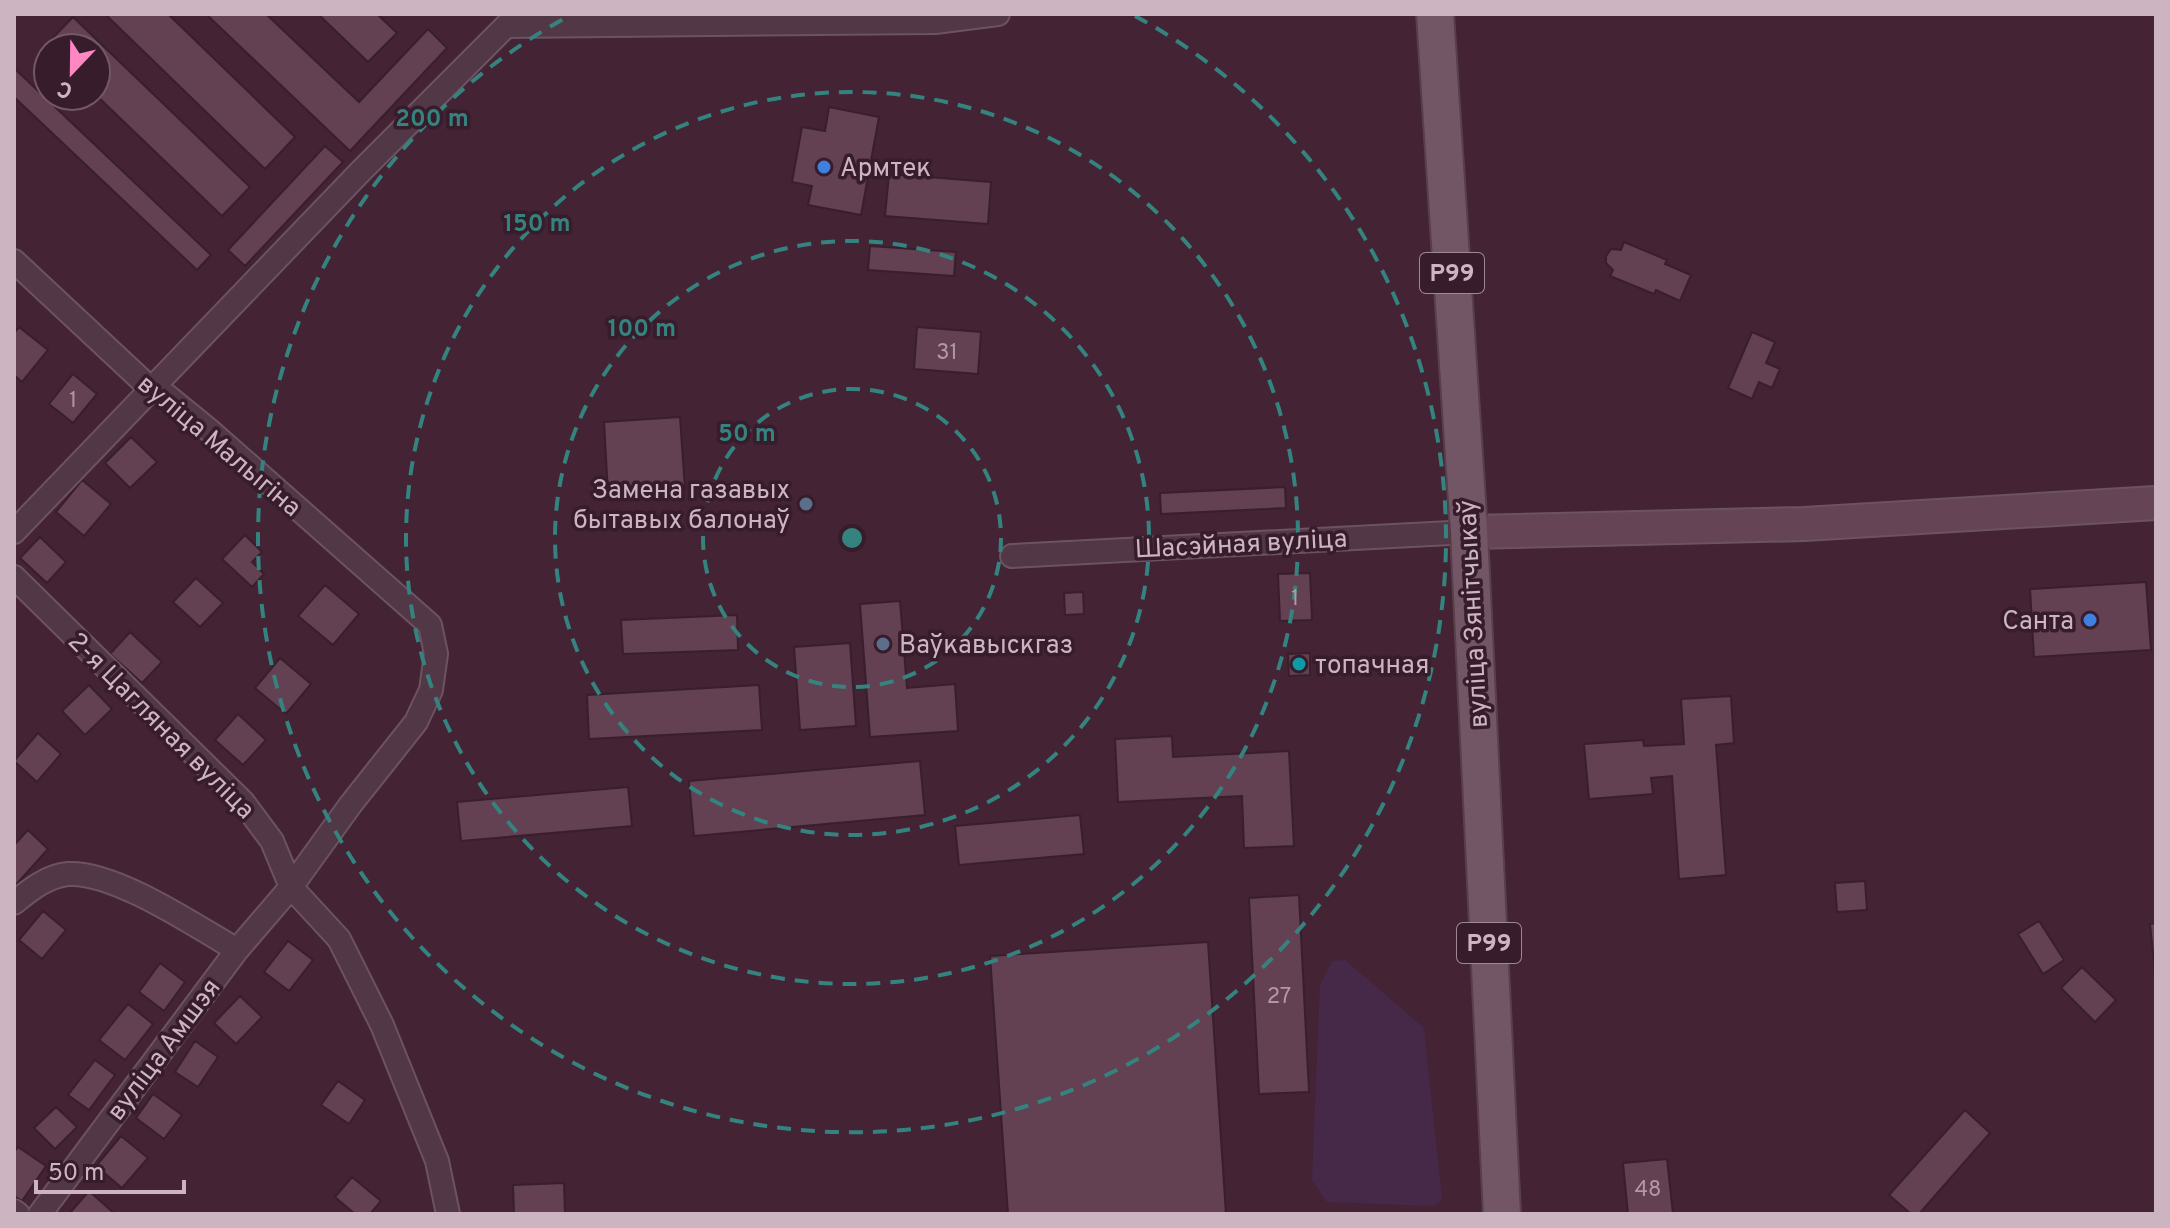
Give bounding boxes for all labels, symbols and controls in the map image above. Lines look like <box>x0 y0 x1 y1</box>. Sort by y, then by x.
north arrow <box>32 32 112 112</box>
text: С <box>54 73 77 103</box>
text: 200 m <box>395 105 469 135</box>
place label: Армтек <box>840 153 931 186</box>
marker: Армтек <box>815 158 833 176</box>
text: 150 m <box>503 210 571 240</box>
road number: Р99 <box>1420 253 1484 293</box>
text: 100 m <box>608 315 676 345</box>
house number: 31 <box>936 340 958 367</box>
street label: вуліца Малыгіна <box>130 369 307 525</box>
house number: 1 <box>69 388 77 415</box>
text: 50 m <box>718 420 776 450</box>
place label: Замена газавых бытавых балонаў <box>573 475 790 538</box>
marker: Замена газавых бытавых балонаў <box>797 495 815 513</box>
street label: вуліца Зянітчыкаў <box>1452 499 1497 729</box>
street label: Шасэйная вуліца <box>1134 523 1348 568</box>
centre of rings <box>838 524 866 552</box>
house number: 1 <box>1291 586 1299 613</box>
place label: Санта <box>2002 606 2074 639</box>
marker: Санта <box>2081 611 2099 629</box>
street label: 2-я Цагляная вуліца <box>60 626 261 827</box>
place label: Ваўкавыскгаз <box>899 630 1074 663</box>
marker: Ваўкавыскгаз <box>874 635 892 653</box>
place label: топачная <box>1315 650 1429 683</box>
marker: топачная <box>1290 655 1308 673</box>
road number: Р99 <box>1457 923 1521 963</box>
street label: вуліца Амшэя <box>101 973 229 1128</box>
house number: 27 <box>1267 984 1291 1011</box>
scale bar <box>36 1144 184 1194</box>
text: 50 m <box>48 1159 104 1189</box>
house number: 48 <box>1634 1177 1662 1204</box>

